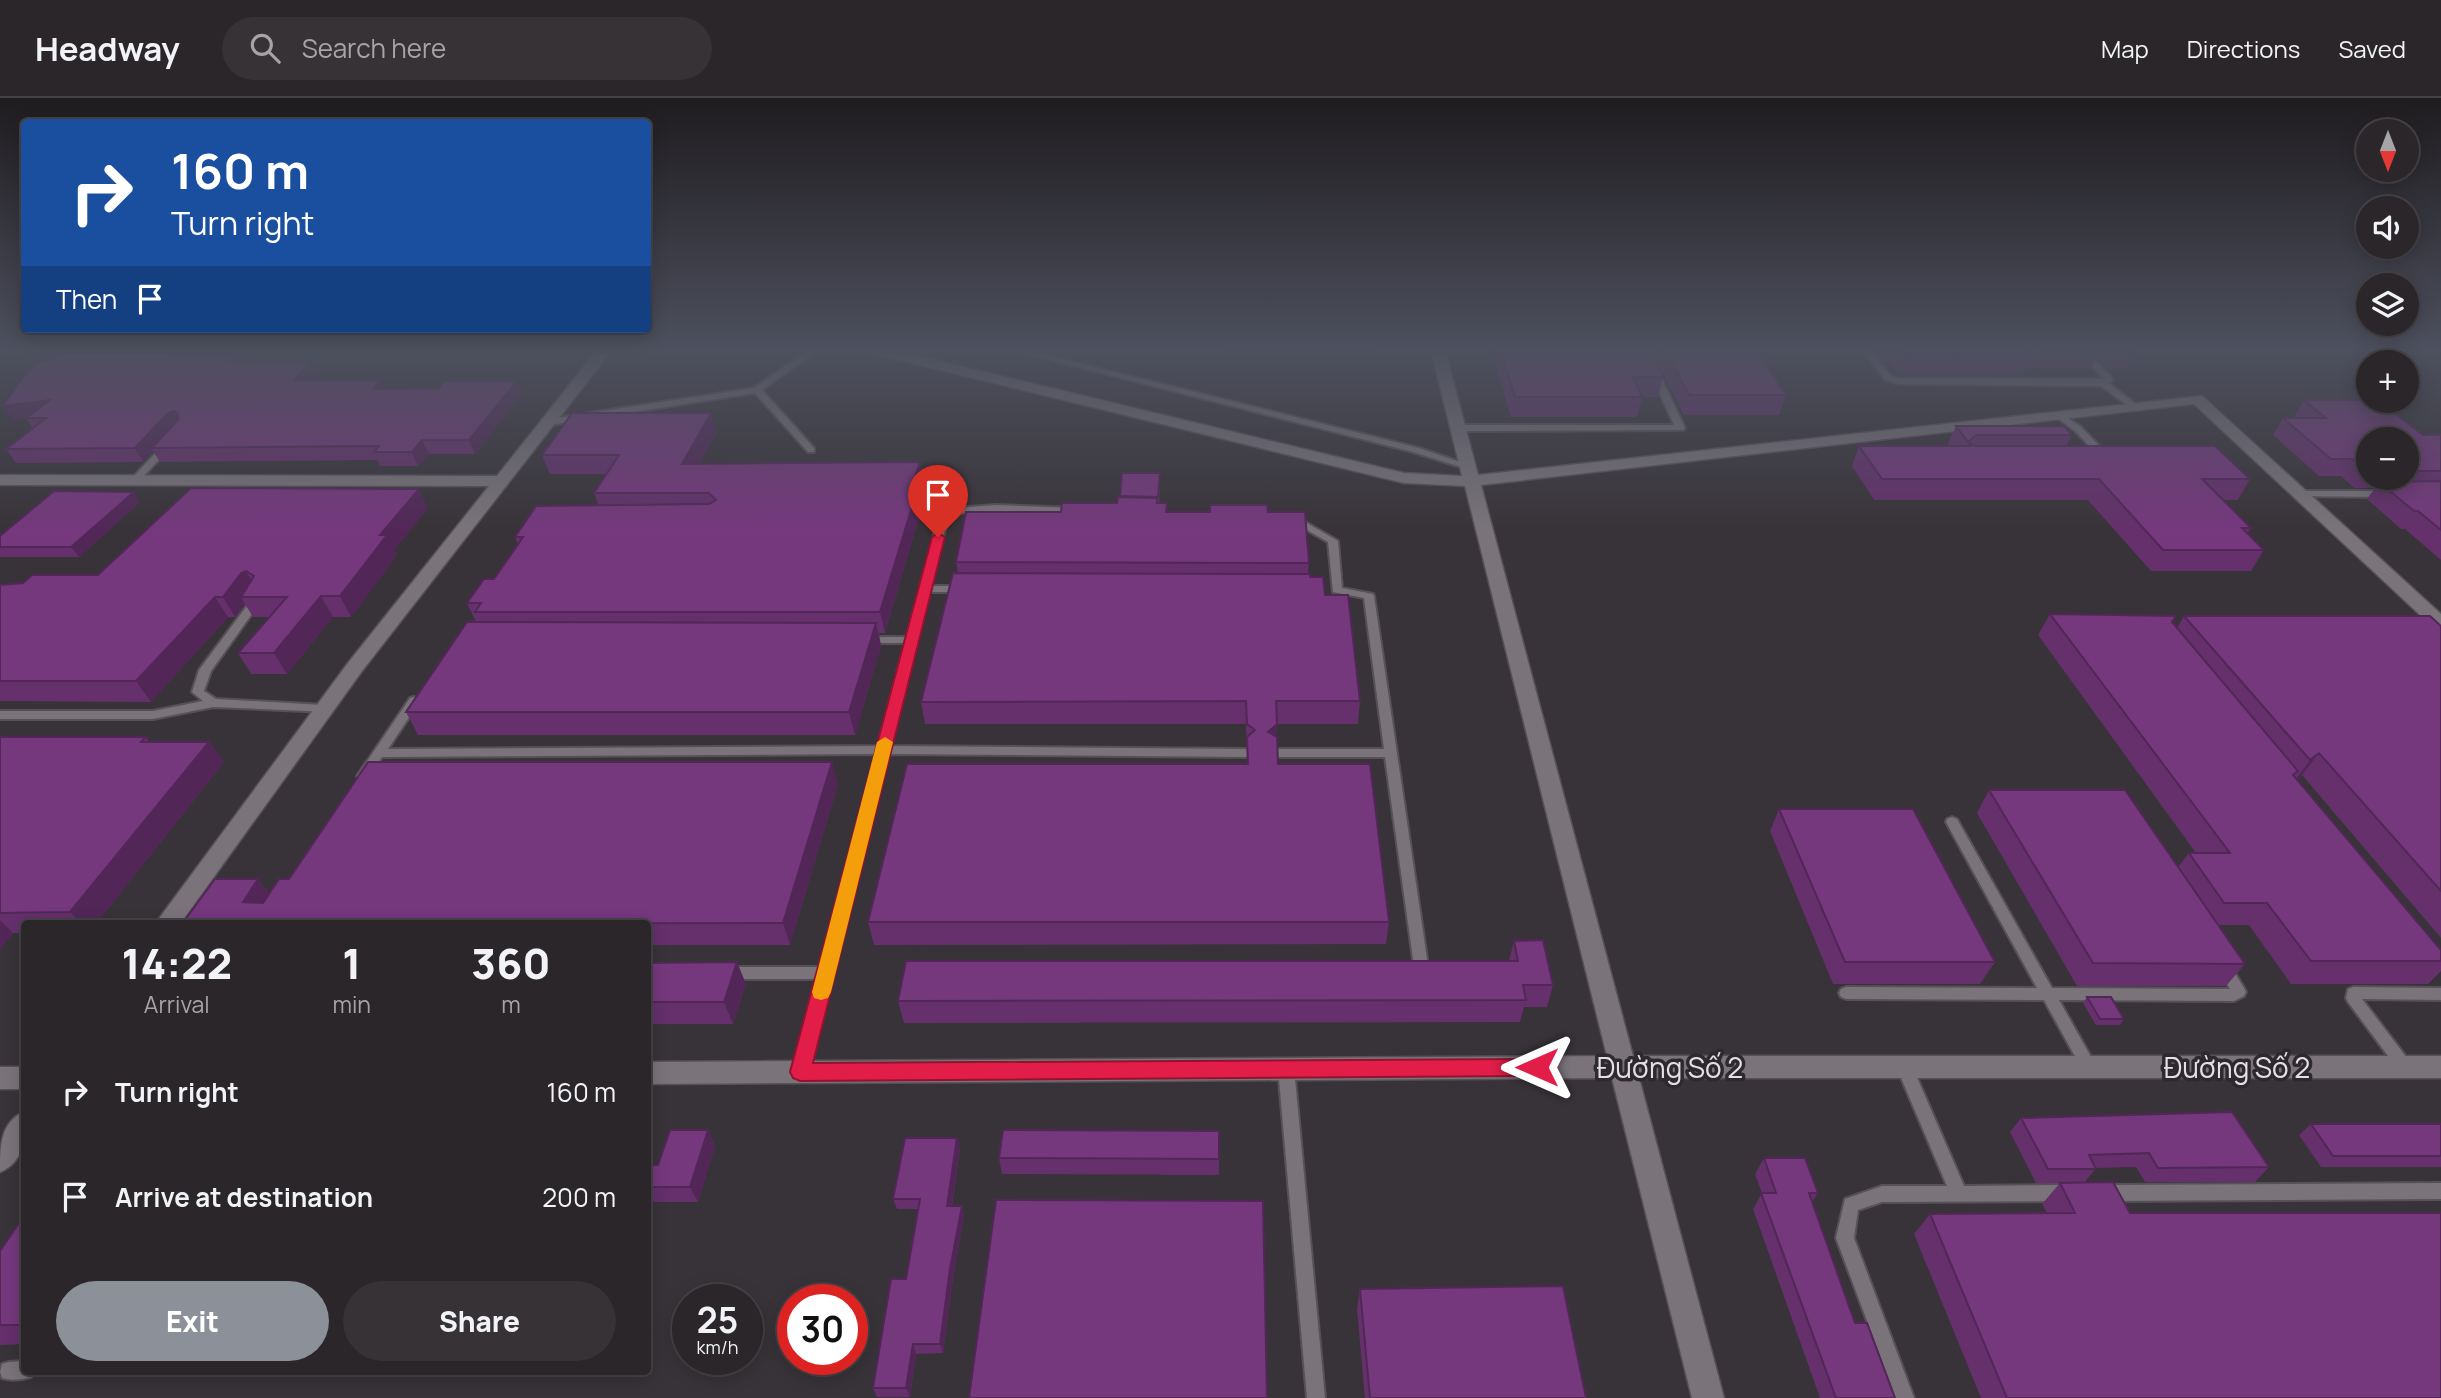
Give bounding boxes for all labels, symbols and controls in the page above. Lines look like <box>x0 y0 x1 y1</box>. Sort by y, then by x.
search box <box>222 17 712 80</box>
text: Headway <box>35 26 180 71</box>
icon: search <box>246 29 284 67</box>
text: Search here <box>302 30 446 66</box>
text: Map <box>2101 32 2149 65</box>
text: Directions <box>2187 32 2300 65</box>
text: Saved <box>2338 32 2406 65</box>
north arrow <box>2356 119 2418 182</box>
map controls <box>2356 119 2419 490</box>
text: 160 m <box>171 137 309 204</box>
icon: right <box>56 147 147 238</box>
button: sound <box>2356 196 2419 259</box>
text: Turn right <box>171 201 314 245</box>
button: layers <box>2356 273 2419 336</box>
icon: arrive <box>131 280 169 318</box>
text: Then <box>56 281 117 317</box>
button: + <box>2356 350 2419 413</box>
button: − <box>2356 427 2419 490</box>
pin <box>908 465 968 537</box>
icon: arrive <box>919 476 957 514</box>
text: 14:22 <box>121 934 232 992</box>
text: 1 <box>342 934 361 992</box>
text: 360 <box>471 934 551 992</box>
text: Arrival <box>144 988 210 1020</box>
text: min <box>332 988 371 1020</box>
text: m <box>501 988 521 1020</box>
position arrow <box>1500 1030 1574 1104</box>
street label: Đường Số 2 <box>1597 1048 1743 1086</box>
street label: Đường Số 2 <box>2164 1048 2310 1086</box>
icon: right <box>56 1073 94 1111</box>
text: Turn right <box>115 1074 239 1110</box>
text: 160 m <box>547 1074 616 1110</box>
icon: arrive <box>56 1178 94 1216</box>
text: Arrive at destination <box>115 1179 373 1215</box>
text: 200 m <box>542 1179 616 1215</box>
button: Exit <box>56 1281 329 1361</box>
button: Share <box>343 1281 616 1361</box>
speed limit sign: 30 <box>777 1284 868 1375</box>
text: 25 <box>697 1296 738 1344</box>
text: km/h <box>697 1335 738 1359</box>

